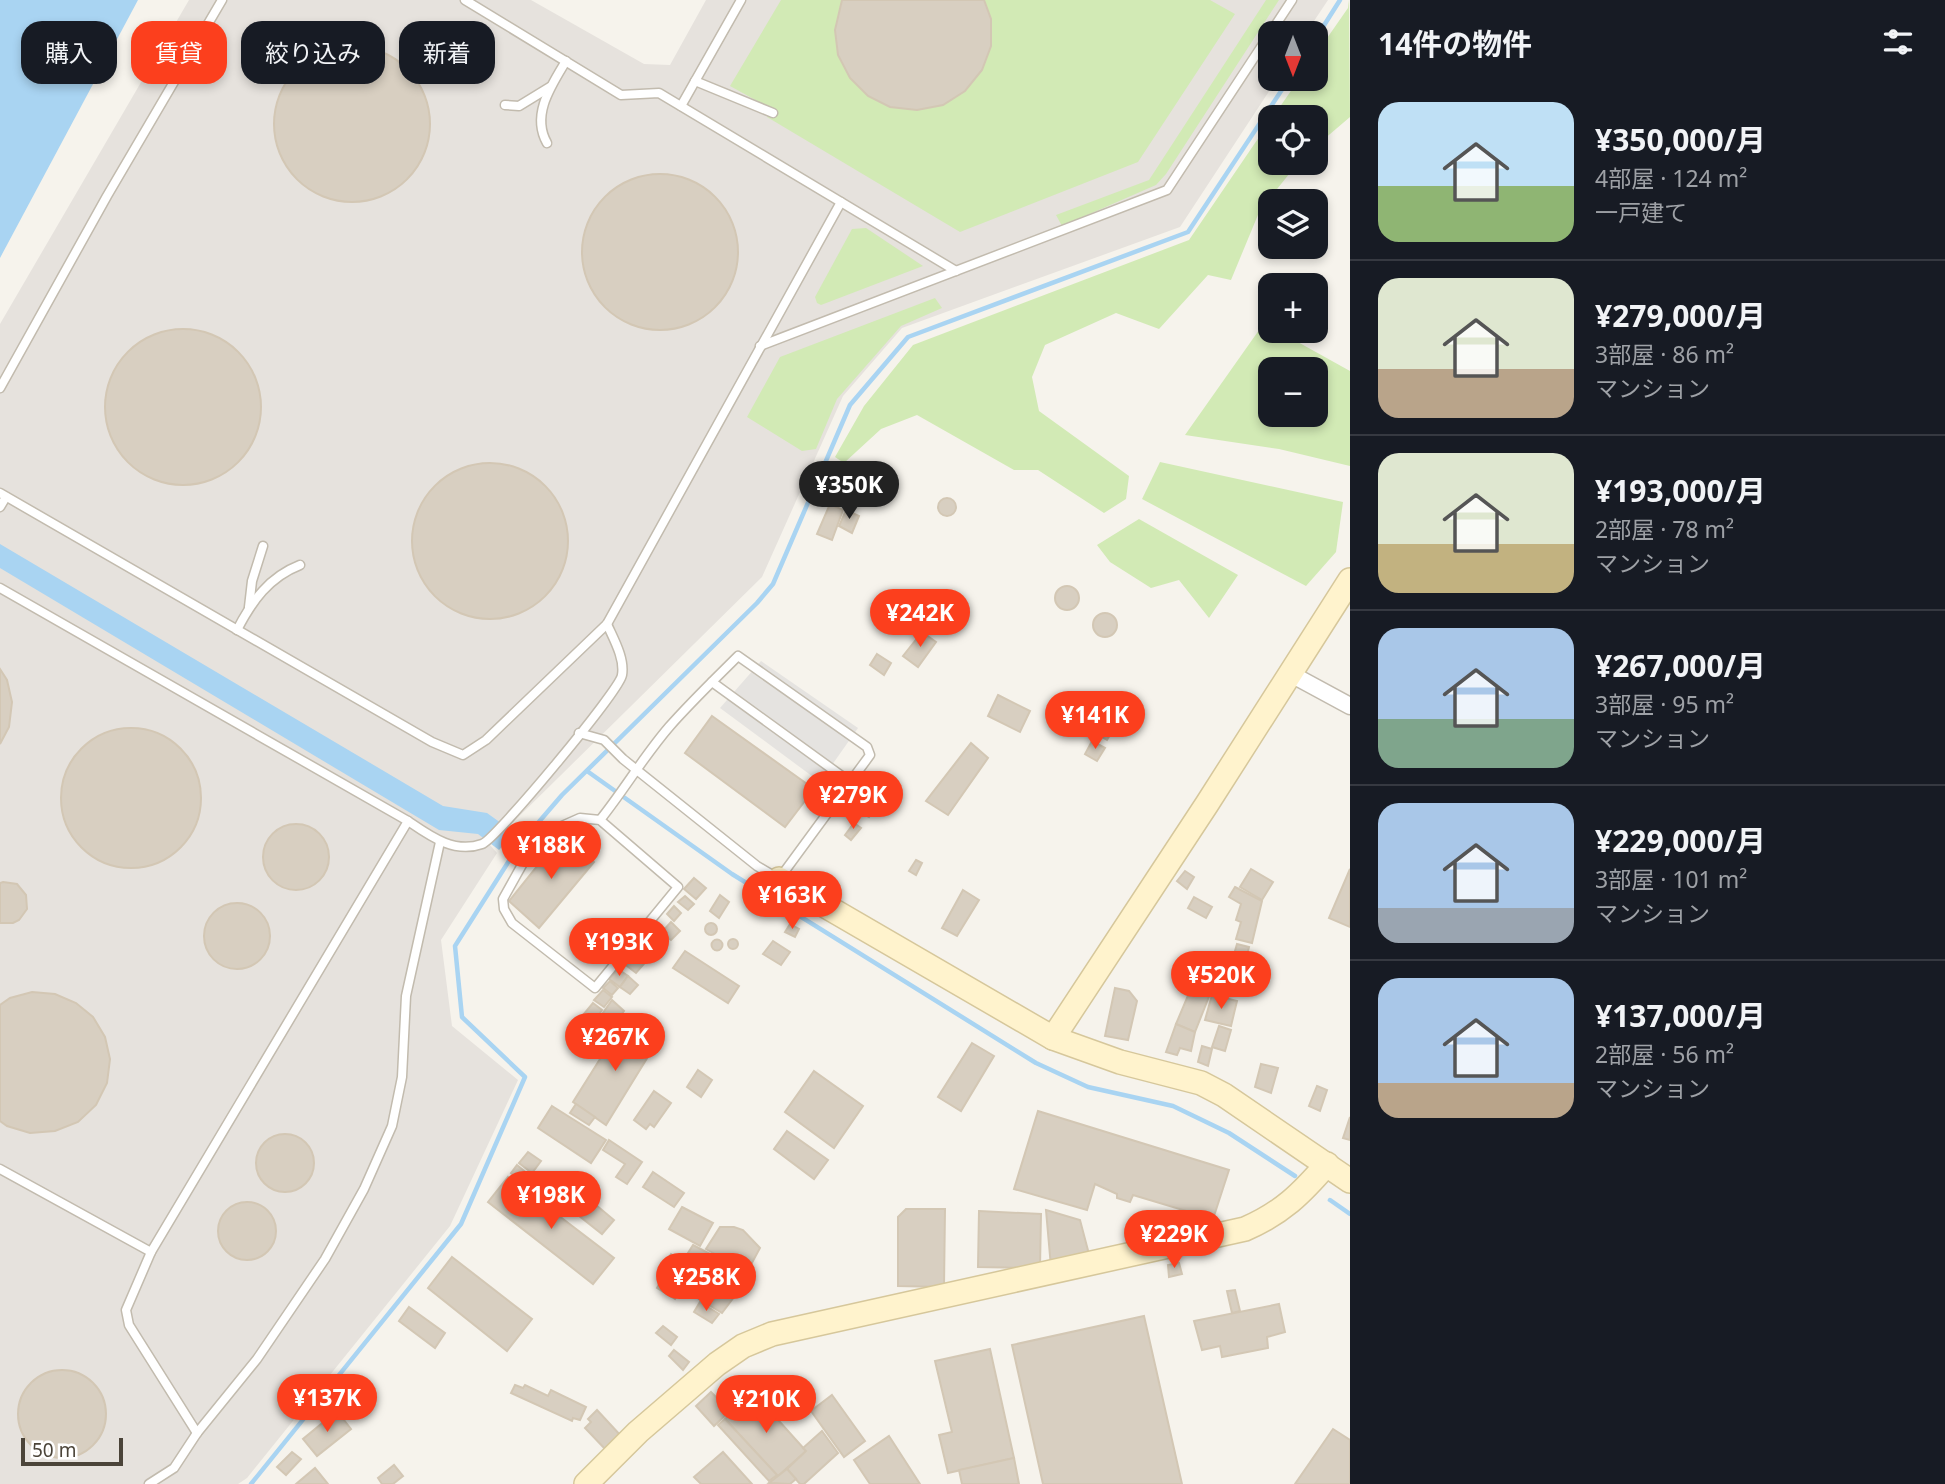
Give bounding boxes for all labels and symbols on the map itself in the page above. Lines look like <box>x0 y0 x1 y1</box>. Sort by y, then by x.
north arrow <box>1258 21 1328 91</box>
pin: ¥350K <box>800 462 898 521</box>
pin: ¥242K <box>871 590 969 649</box>
pin: ¥141K <box>1046 692 1144 751</box>
pin: ¥279K <box>804 772 902 831</box>
pin: ¥188K <box>502 822 600 881</box>
pin: ¥163K <box>743 872 841 931</box>
pin: ¥193K <box>570 918 668 978</box>
pin: ¥520K <box>1172 951 1270 1011</box>
pin: ¥267K <box>566 1014 664 1073</box>
pin: ¥198K <box>502 1172 600 1231</box>
pin: ¥229K <box>1125 1210 1223 1270</box>
pin: ¥258K <box>657 1254 755 1313</box>
pin: ¥137K <box>278 1374 376 1434</box>
pin: ¥210K <box>717 1376 815 1435</box>
scale bar <box>21 1435 122 1467</box>

